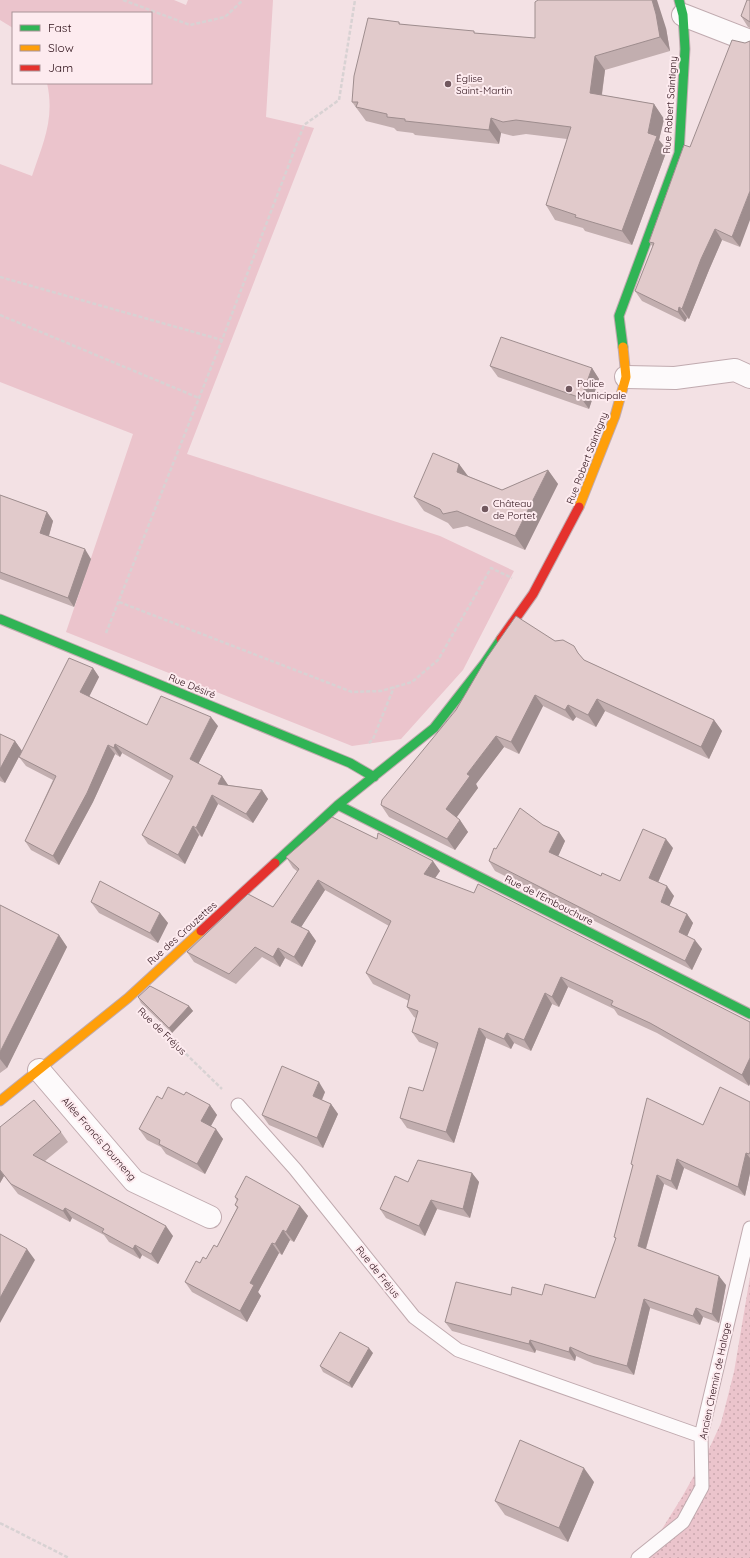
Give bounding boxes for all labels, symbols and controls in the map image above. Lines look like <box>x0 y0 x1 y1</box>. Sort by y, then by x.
legend <box>12 12 152 84</box>
text: Fast <box>48 20 72 35</box>
text: Slow <box>48 40 74 55</box>
street label: Rue Robert Saintigny <box>660 56 680 154</box>
text: Jam <box>48 60 73 75</box>
place label: Église Saint-Martin <box>456 72 512 97</box>
marker: Église Saint-Martin <box>443 79 453 89</box>
place label: Police Municipale <box>577 377 627 402</box>
marker: Police Municipale <box>564 384 574 394</box>
street label: Rue Robert Saintigny <box>563 410 611 506</box>
place label: Château de Portet <box>493 497 536 522</box>
marker: Château de Portet <box>480 504 490 514</box>
street label: Rue Désiré <box>167 671 218 701</box>
street label: Rue de l'Embouchure <box>502 872 596 928</box>
street label: Rue des Crouzettes <box>145 898 220 968</box>
street label: Rue de Fréjus <box>135 1004 189 1058</box>
street label: Allée Francis Doumeng <box>59 1094 139 1184</box>
street label: Rue de Fréjus <box>353 1243 403 1301</box>
street label: Ancien Chemin de Halage <box>696 1321 734 1441</box>

